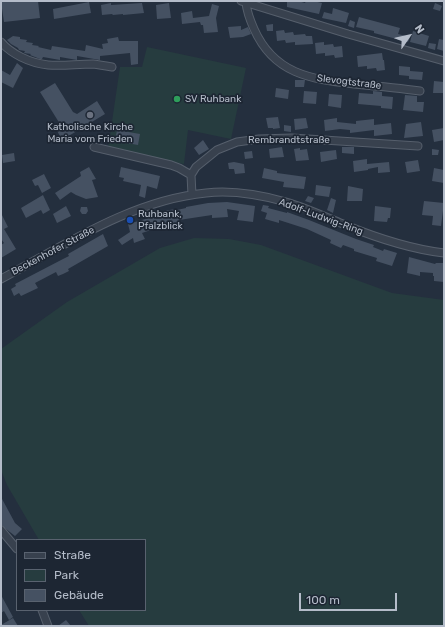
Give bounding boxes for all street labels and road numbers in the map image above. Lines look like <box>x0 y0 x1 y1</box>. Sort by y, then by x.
street label: Slevogtstraße <box>316 72 382 92</box>
street label: Rembrandtstraße <box>248 134 330 146</box>
street label: Adolf-Ludwig-Ring <box>277 196 365 238</box>
street label: Beckenhofer Straße <box>9 224 97 278</box>

